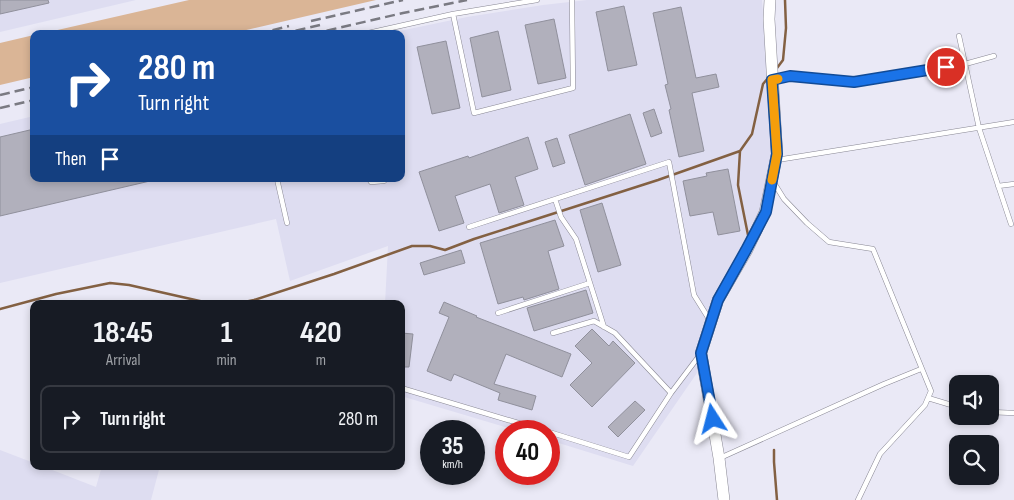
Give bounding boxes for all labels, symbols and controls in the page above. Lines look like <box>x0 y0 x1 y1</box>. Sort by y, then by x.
pin <box>925 46 967 88</box>
text: 280 m <box>138 47 215 90</box>
icon: right <box>55 50 120 115</box>
icon: arrive <box>932 53 960 81</box>
text: Turn right <box>138 90 209 117</box>
icon: arrive <box>96 145 124 173</box>
text: Then <box>55 148 86 171</box>
text: 18:45 <box>93 315 153 351</box>
text: 1 <box>221 315 233 351</box>
text: 420 <box>300 315 342 351</box>
text: Arrival <box>106 351 141 370</box>
text: min <box>217 351 237 370</box>
text: m <box>316 351 326 370</box>
map controls <box>949 375 999 485</box>
button: sound <box>949 375 999 425</box>
position arrow <box>686 392 738 444</box>
icon: right <box>57 405 85 433</box>
text: Turn right <box>100 408 165 431</box>
text: 280 m <box>338 408 378 431</box>
speed limit sign: 40 <box>495 420 560 485</box>
text: 35 <box>441 431 464 462</box>
button: search <box>949 435 999 485</box>
text: km/h <box>442 457 463 472</box>

